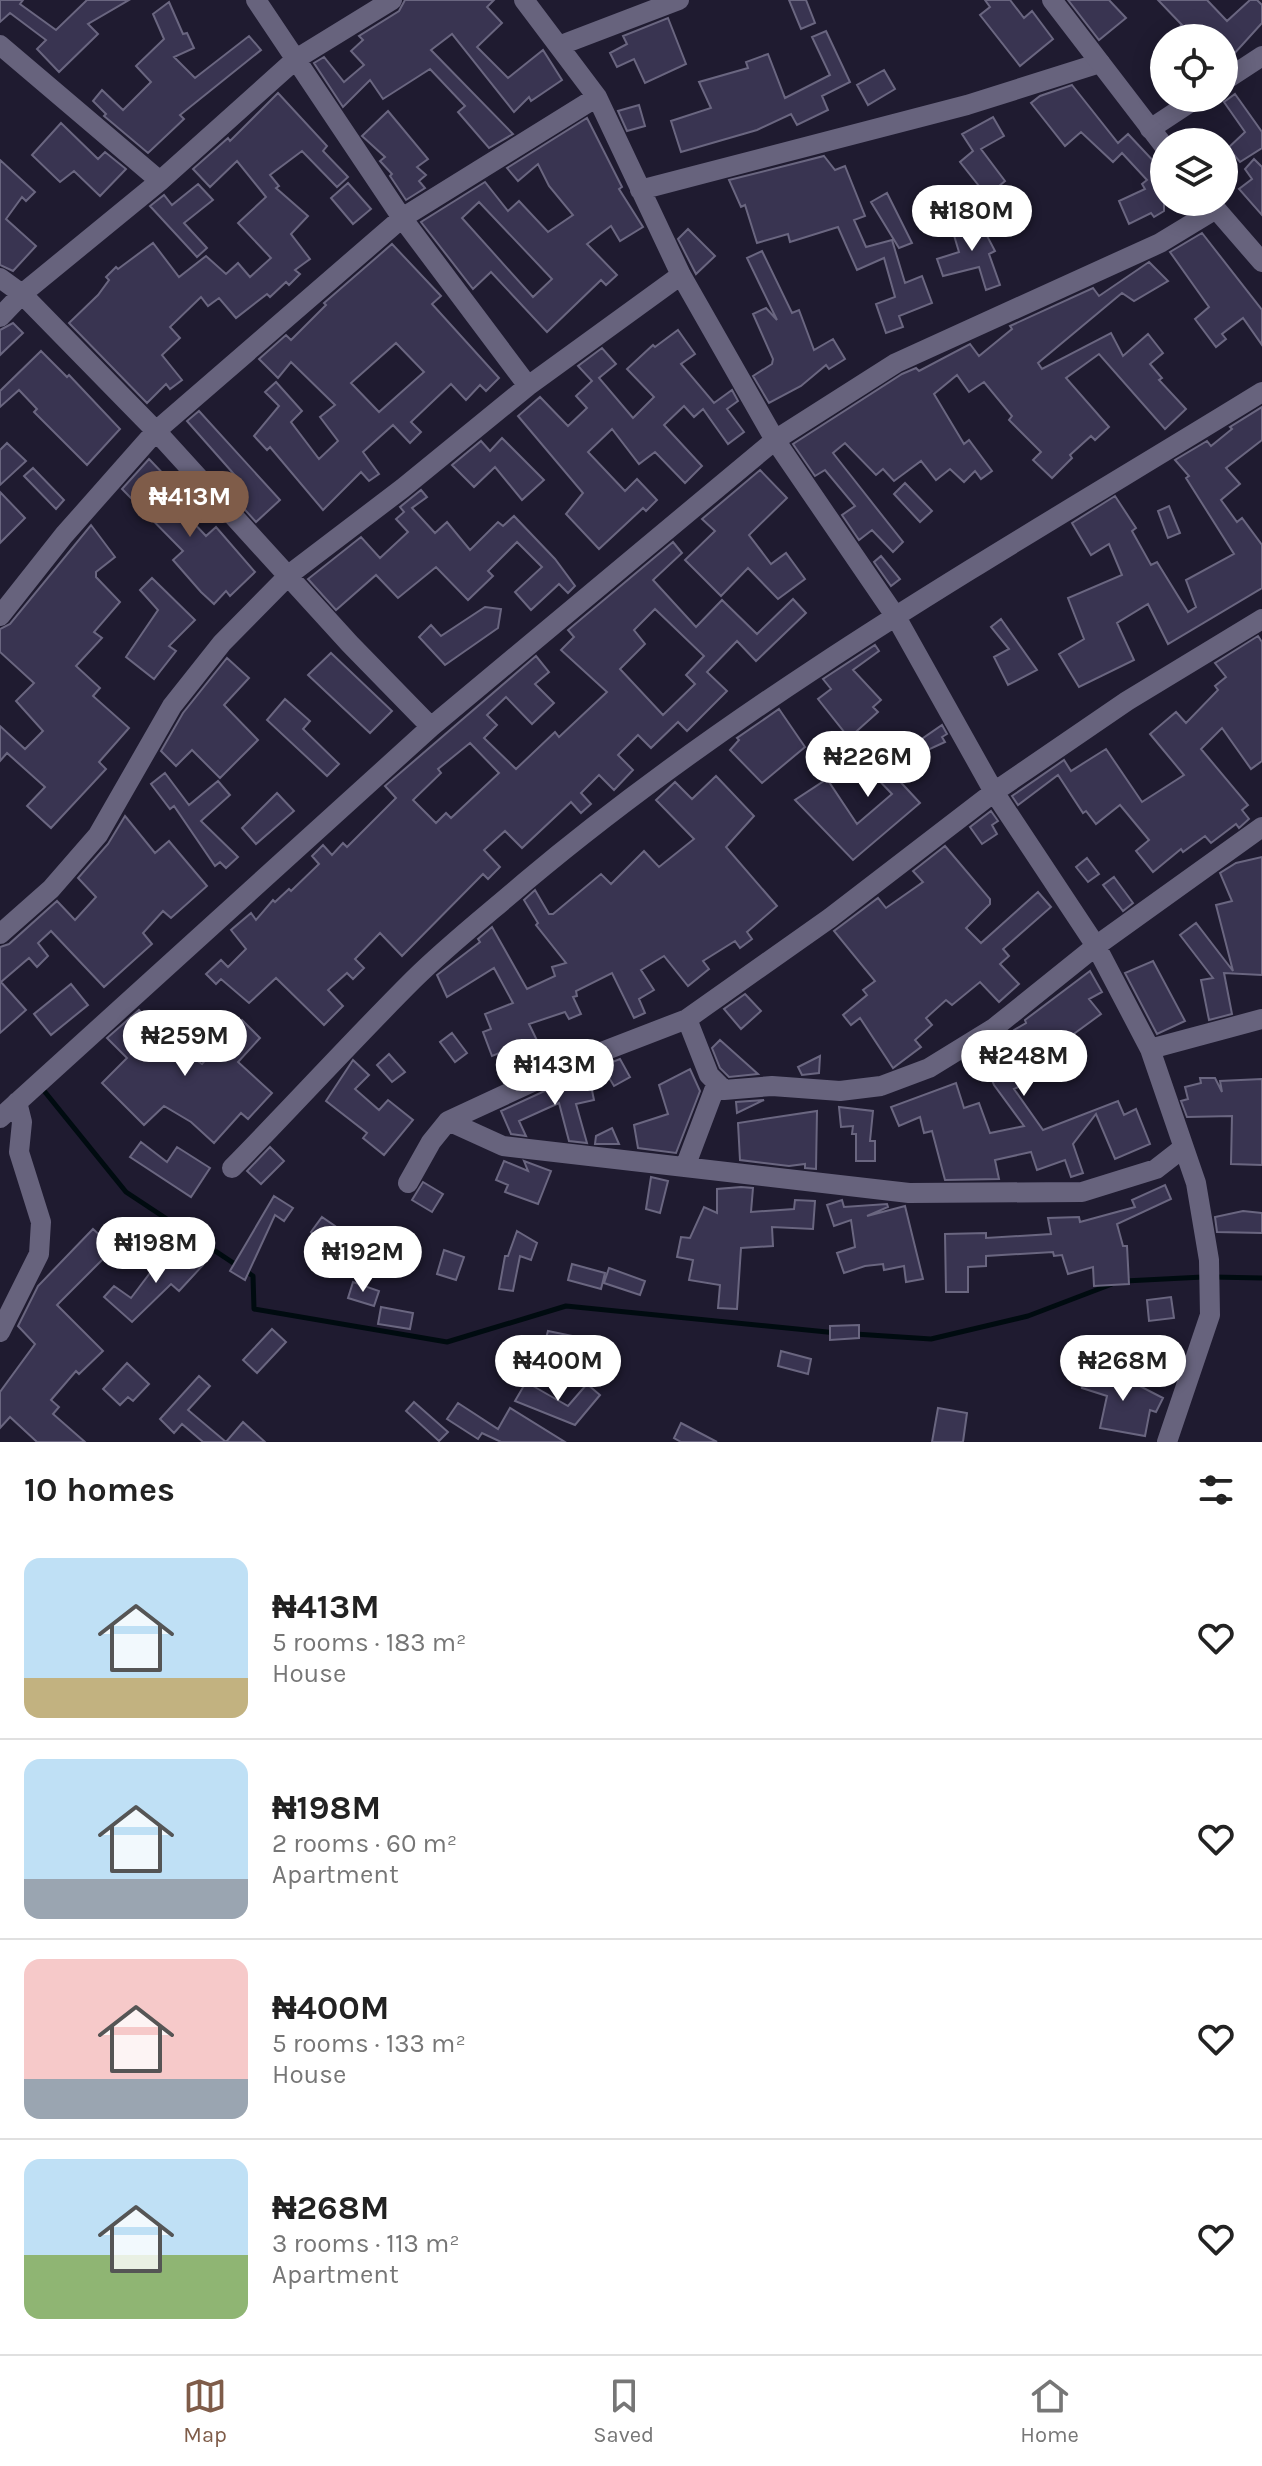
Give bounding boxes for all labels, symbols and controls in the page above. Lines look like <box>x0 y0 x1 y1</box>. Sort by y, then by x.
map controls <box>1150 24 1238 216</box>
button: locate <box>1150 24 1238 112</box>
button: layers <box>1150 128 1238 216</box>
pin: ₦180M <box>916 185 1028 253</box>
text: ₦180M <box>930 195 1014 226</box>
pin: ₦413M <box>134 471 246 539</box>
text: ₦413M <box>149 481 231 512</box>
pin: ₦226M <box>812 731 924 799</box>
text: ₦226M <box>824 741 912 772</box>
pin: ₦259M <box>129 1010 241 1078</box>
text: ₦259M <box>141 1020 229 1051</box>
pin: ₦248M <box>968 1030 1080 1098</box>
pin: ₦143M <box>499 1039 611 1107</box>
text: ₦248M <box>979 1040 1069 1071</box>
text: ₦143M <box>514 1049 596 1080</box>
pin: ₦198M <box>100 1217 212 1285</box>
pin: ₦192M <box>307 1226 419 1294</box>
text: ₦198M <box>114 1227 198 1258</box>
text: ₦192M <box>322 1236 404 1267</box>
pin: ₦400M <box>502 1335 614 1403</box>
pin: ₦268M <box>1067 1335 1179 1403</box>
text: ₦400M <box>513 1345 603 1376</box>
text: ₦268M <box>1078 1345 1168 1376</box>
icon: filters <box>1194 1468 1238 1512</box>
text: 10 homes <box>24 1470 175 1510</box>
text: ₦413M <box>272 1587 380 1627</box>
icon: home <box>88 1590 184 1686</box>
icon: heart <box>1194 1616 1238 1660</box>
text: 5 rooms · 183 m² <box>272 1627 467 1658</box>
text: House <box>272 1658 346 1689</box>
text: ₦198M <box>272 1788 381 1828</box>
icon: home <box>88 1791 184 1887</box>
icon: heart <box>1194 1817 1238 1861</box>
text: 2 rooms · 60 m² <box>272 1828 457 1859</box>
text: Apartment <box>272 1859 399 1890</box>
text: ₦400M <box>272 1988 390 2028</box>
icon: home <box>88 1991 184 2087</box>
icon: heart <box>1194 2017 1238 2061</box>
text: 5 rooms · 133 m² <box>272 2028 466 2059</box>
text: House <box>272 2059 346 2090</box>
text: ₦268M <box>272 2188 389 2228</box>
icon: home <box>88 2191 184 2287</box>
icon: heart <box>1194 2217 1238 2261</box>
text: 3 rooms · 113 m² <box>272 2228 460 2259</box>
text: Apartment <box>272 2259 399 2290</box>
tab: Map <box>183 2374 227 2448</box>
tab: Saved <box>593 2374 654 2448</box>
tab: Home <box>1020 2374 1079 2448</box>

